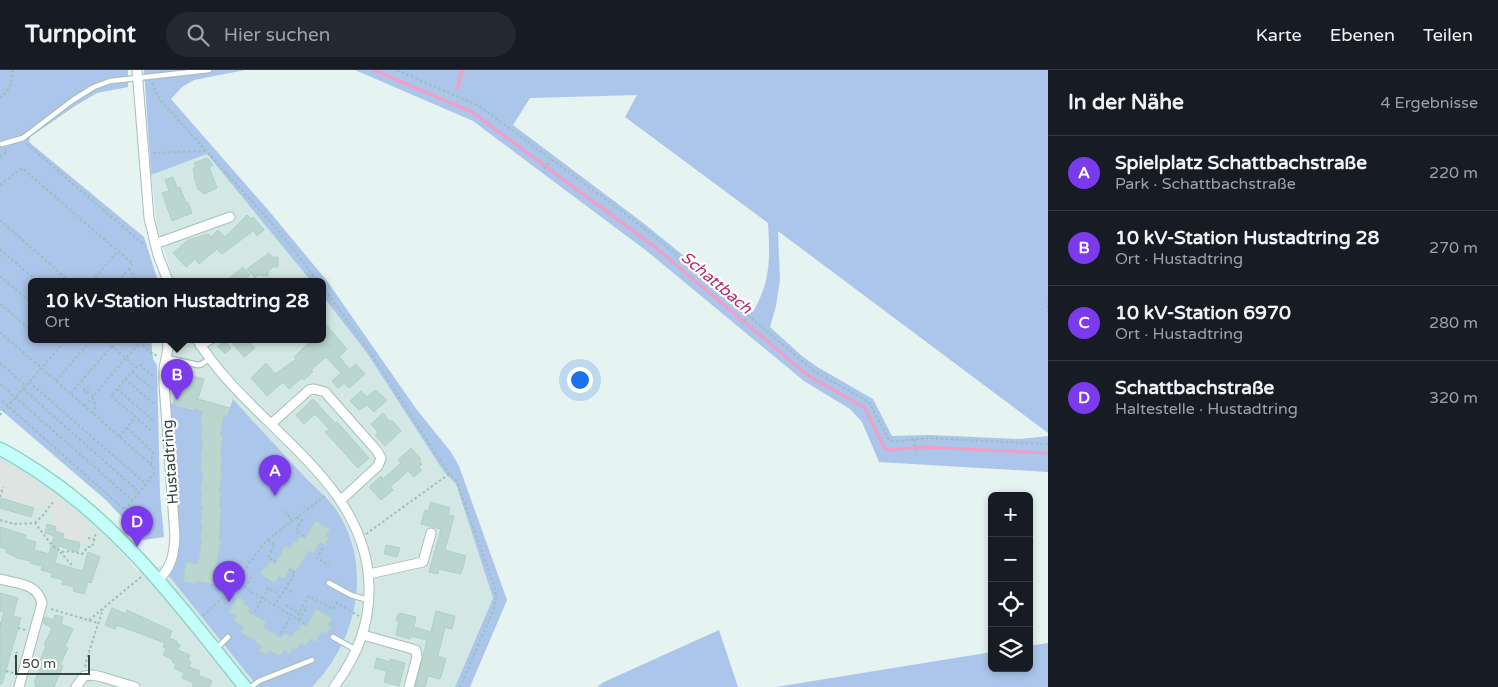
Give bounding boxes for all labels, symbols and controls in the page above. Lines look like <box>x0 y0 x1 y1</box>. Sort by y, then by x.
search box <box>166 12 516 57</box>
text: Turnpoint <box>25 20 136 49</box>
icon: search <box>184 21 212 49</box>
text: Hier suchen <box>224 24 330 46</box>
text: Karte <box>1256 24 1302 46</box>
text: Ebenen <box>1330 24 1395 46</box>
text: Teilen <box>1423 24 1473 46</box>
text: In der Nähe <box>1068 90 1184 115</box>
text: 4 Ergebnisse <box>1380 93 1478 113</box>
text: Spielplatz Schattbachstraße <box>1115 152 1367 174</box>
text: A <box>1078 163 1090 183</box>
text: 220 m <box>1429 163 1478 183</box>
text: Park · Schattbachstraße <box>1115 174 1296 194</box>
text: 10 kV-Station Hustadtring 28 <box>1115 227 1379 249</box>
text: B <box>1078 238 1090 258</box>
text: 270 m <box>1429 238 1478 258</box>
water label: Schattbach <box>677 247 757 319</box>
text: Ort · Hustadtring <box>1115 249 1243 269</box>
popup <box>28 278 326 343</box>
text: 10 kV-Station Hustadtring 28 <box>45 290 309 312</box>
text: 10 kV-Station 6970 <box>1115 302 1291 324</box>
text: Ort <box>45 312 70 332</box>
text: C <box>1078 313 1090 333</box>
text: 280 m <box>1429 313 1478 333</box>
text: Ort · Hustadtring <box>1115 324 1243 344</box>
pin: B <box>161 359 193 400</box>
your location <box>567 367 593 393</box>
text: Schattbachstraße <box>1115 377 1274 399</box>
text: D <box>1078 388 1090 408</box>
text: 320 m <box>1429 388 1478 408</box>
text: Haltestelle · Hustadtring <box>1115 399 1298 419</box>
street label: Hustadtring <box>158 419 182 505</box>
pin: A <box>259 455 291 496</box>
map controls <box>988 492 1033 672</box>
button: + <box>988 492 1033 537</box>
pin: D <box>121 506 153 547</box>
button: − <box>988 537 1033 582</box>
pin: C <box>213 561 245 602</box>
button: locate <box>988 582 1033 627</box>
button: layers <box>988 627 1033 672</box>
scale bar <box>15 652 90 675</box>
text: 50 m <box>22 655 56 672</box>

